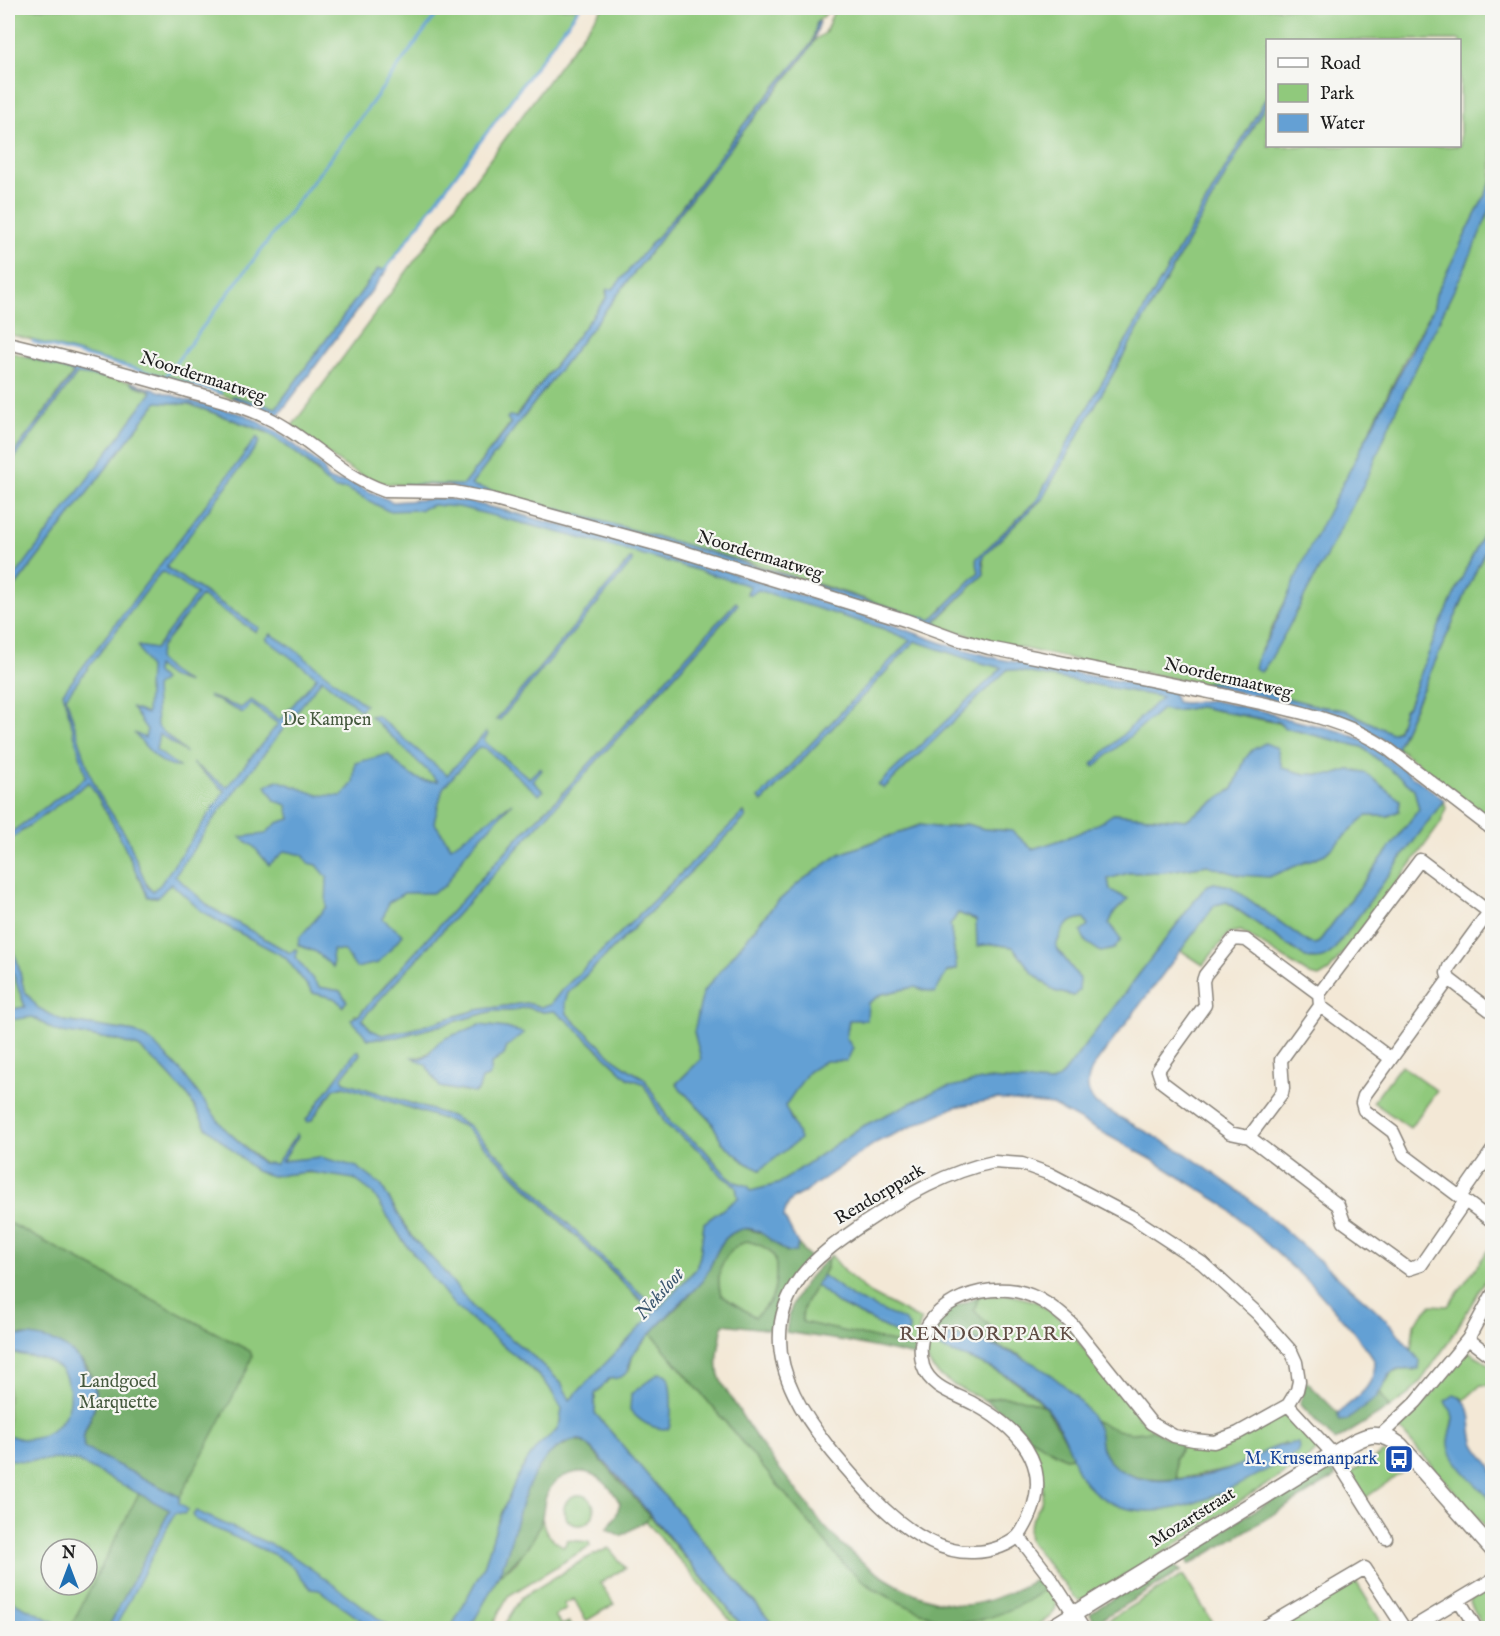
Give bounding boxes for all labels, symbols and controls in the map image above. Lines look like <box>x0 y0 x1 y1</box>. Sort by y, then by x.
legend <box>1266 39 1461 147</box>
text: Road <box>1320 53 1361 76</box>
text: Park <box>1320 83 1355 106</box>
text: Water <box>1320 113 1365 136</box>
street label: Noordermaatweg <box>137 347 269 409</box>
street label: Noordermaatweg <box>694 526 826 586</box>
street label: Noordermaatweg <box>1162 653 1295 705</box>
park label: De Kampen <box>283 709 372 732</box>
street label: Rendorppark <box>831 1159 929 1231</box>
water label: Neksloot <box>630 1261 691 1326</box>
district label: RENDORPPARK <box>899 1322 1075 1347</box>
park label: Landgoed Marquette <box>79 1371 157 1415</box>
bus stop icon: M. Krusemanpark <box>1383 1443 1415 1475</box>
place label: M. Krusemanpark <box>1245 1448 1378 1471</box>
street label: Mozartstraat <box>1146 1483 1240 1553</box>
north arrow <box>39 1537 99 1597</box>
text: N <box>61 1544 76 1564</box>

